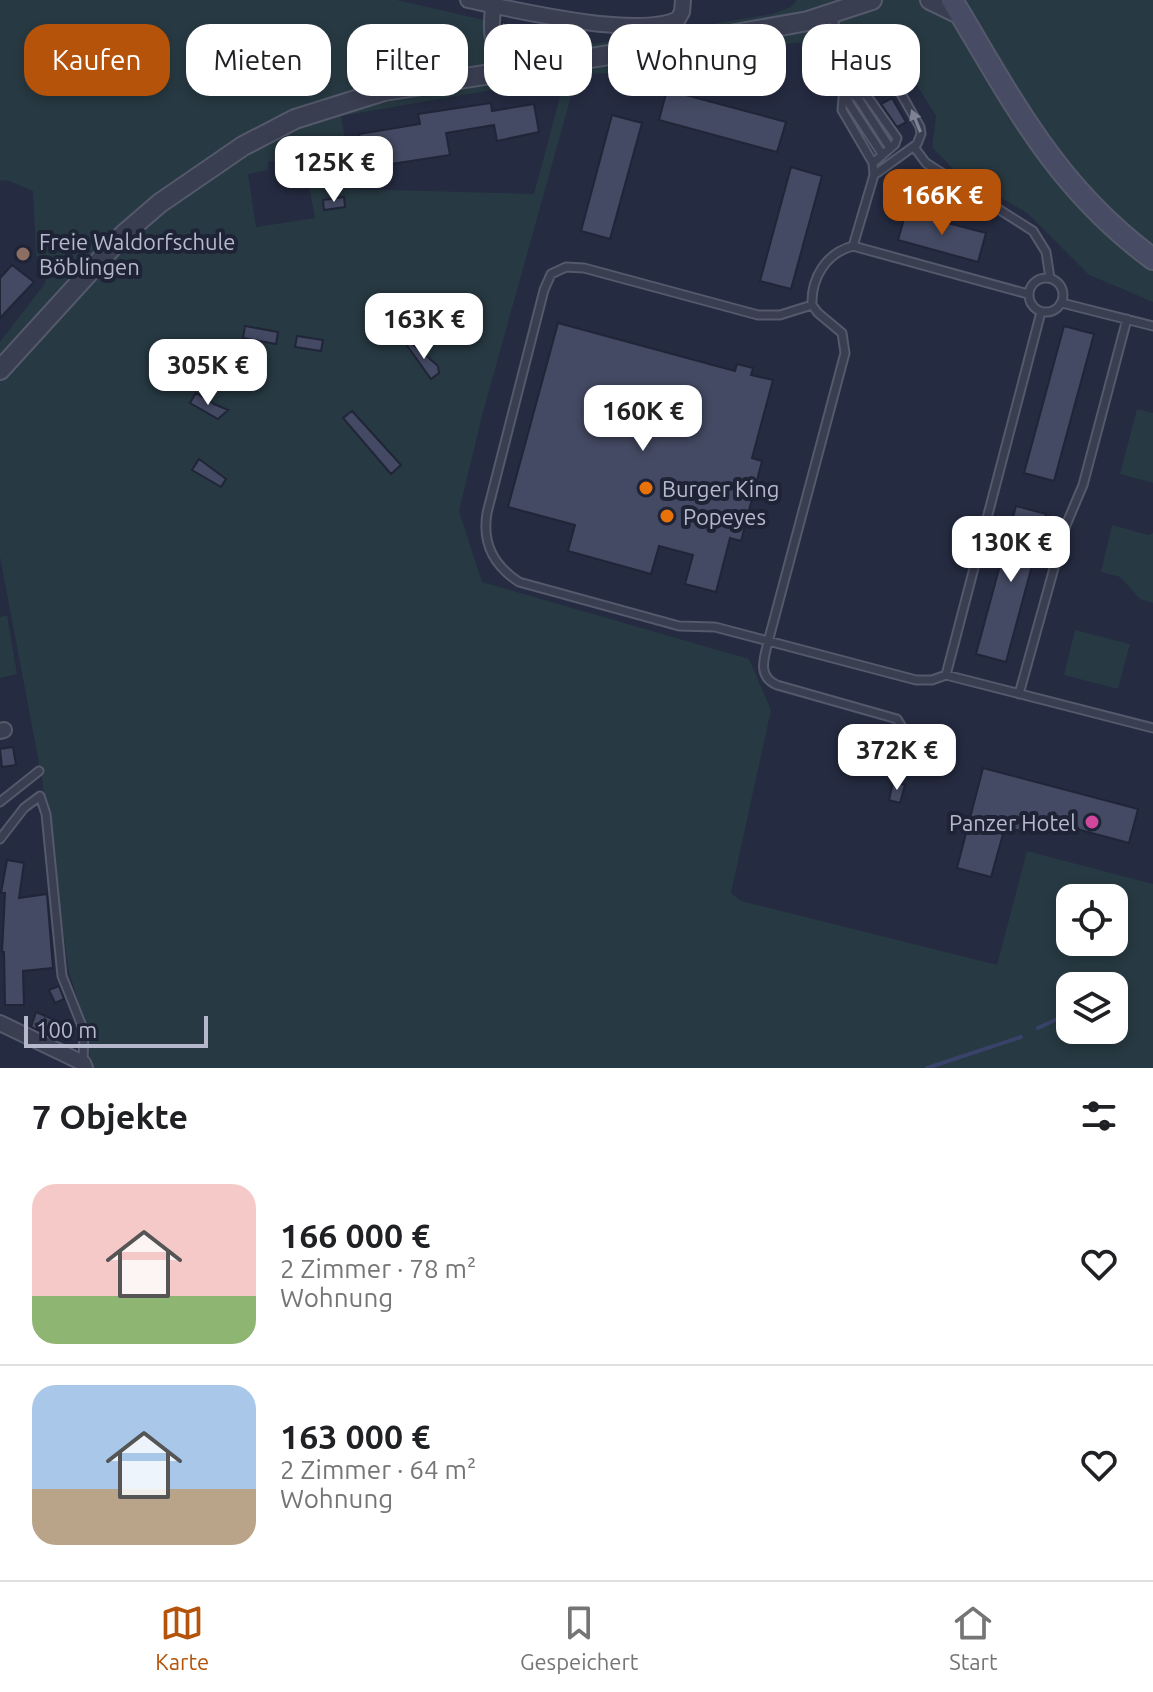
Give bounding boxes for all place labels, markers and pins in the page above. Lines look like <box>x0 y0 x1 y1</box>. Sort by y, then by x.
pin: 125K € <box>269 136 399 204</box>
pin: 166K € <box>877 169 1007 237</box>
place label: Freie Waldorfschule Böblingen <box>39 229 235 279</box>
marker: Freie Waldorfschule Böblingen <box>14 245 32 263</box>
pin: 163K € <box>359 293 489 361</box>
pin: 305K € <box>143 339 273 407</box>
pin: 160K € <box>578 385 708 453</box>
place label: Burger King <box>662 476 779 501</box>
marker: Burger King <box>637 479 655 497</box>
place label: Popeyes <box>683 504 766 529</box>
marker: Popeyes <box>658 507 676 525</box>
pin: 130K € <box>946 516 1076 584</box>
pin: 372K € <box>832 724 962 792</box>
place label: Panzer Hotel <box>949 810 1076 835</box>
marker: Panzer Hotel <box>1083 813 1101 831</box>

